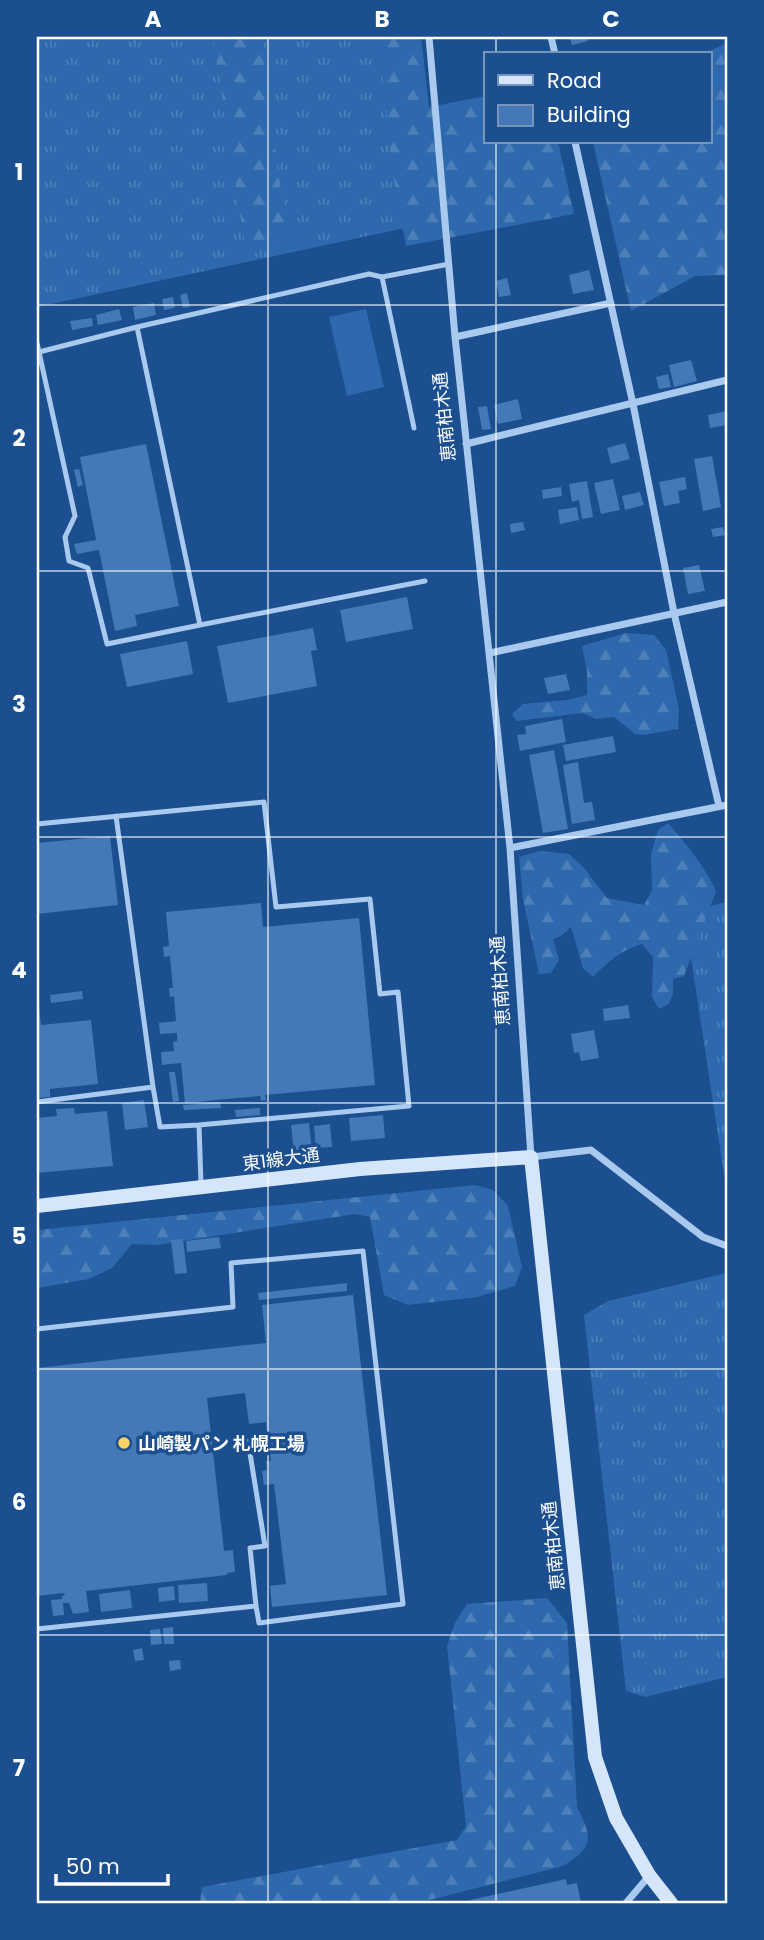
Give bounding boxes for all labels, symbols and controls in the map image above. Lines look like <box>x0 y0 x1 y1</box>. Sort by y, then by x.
text: A <box>145 3 162 35</box>
text: B <box>374 3 390 35</box>
text: C <box>602 3 620 35</box>
legend <box>484 52 712 144</box>
text: Road <box>547 66 602 95</box>
text: Building <box>547 100 631 129</box>
text: 1 <box>15 156 23 188</box>
street label: 恵南柏木通 <box>427 371 461 463</box>
text: 2 <box>12 422 26 454</box>
text: 3 <box>12 688 26 720</box>
street label: 恵南柏木通 <box>484 935 516 1027</box>
text: 4 <box>11 954 27 986</box>
street label: 東1線大通 <box>241 1142 321 1176</box>
text: 5 <box>12 1220 26 1252</box>
place label: 山崎製パン 札幌工場 <box>138 1431 305 1456</box>
marker: 山崎製パン 札幌工場 <box>116 1435 132 1451</box>
text: 6 <box>12 1486 26 1518</box>
street label: 恵南柏木通 <box>536 1500 570 1592</box>
text: 7 <box>13 1752 25 1784</box>
scale bar <box>56 1842 168 1886</box>
text: 50 m <box>66 1852 120 1881</box>

